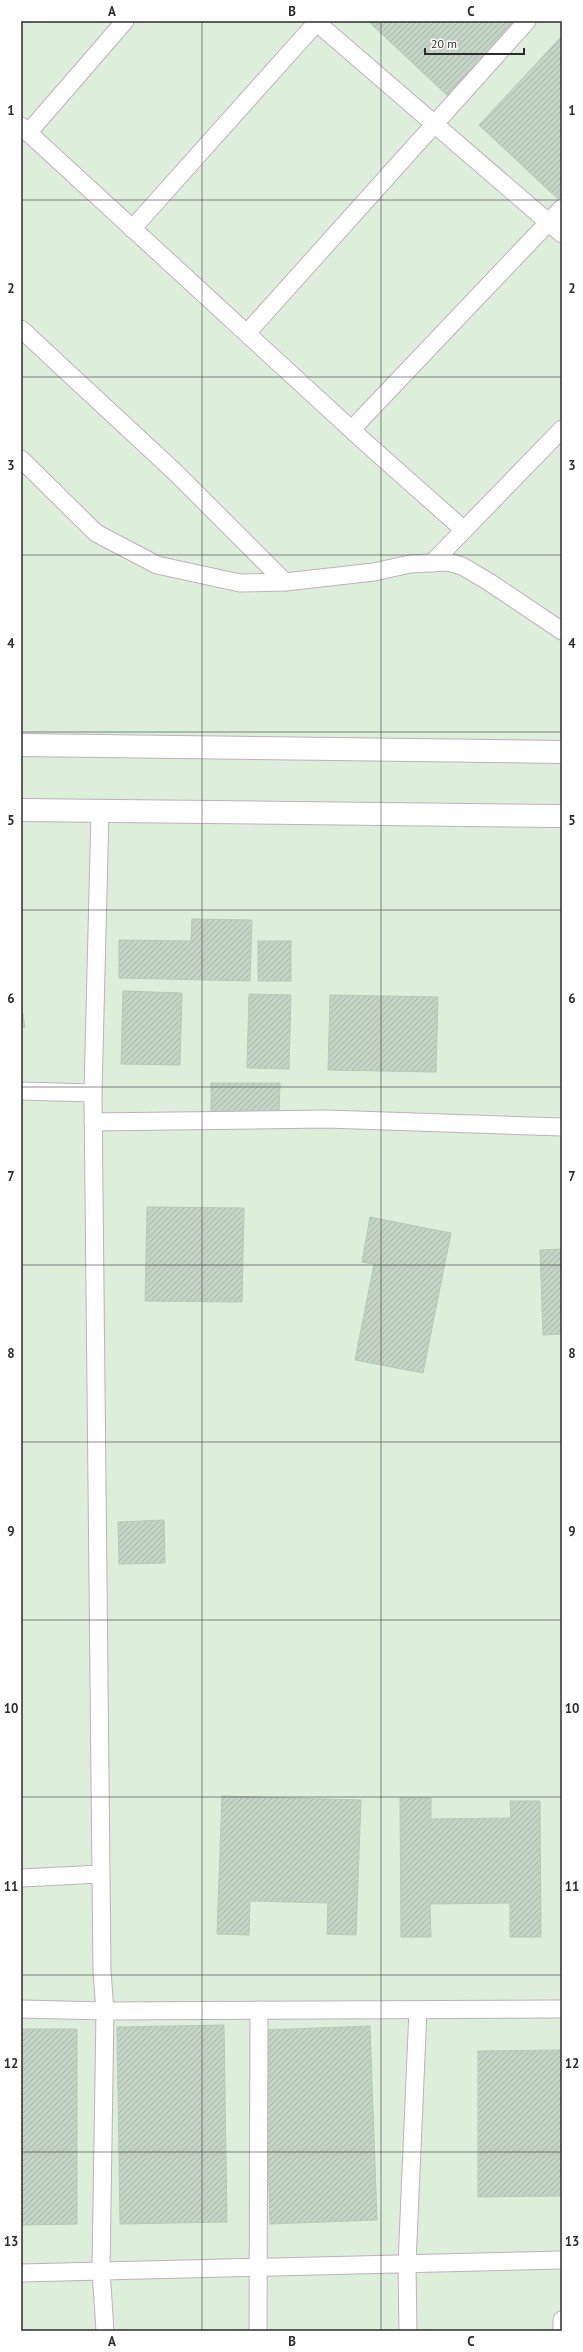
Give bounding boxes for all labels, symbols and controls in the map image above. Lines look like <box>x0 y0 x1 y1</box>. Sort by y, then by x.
text: A <box>108 3 116 20</box>
text: B <box>288 3 296 20</box>
text: C <box>467 3 475 20</box>
scale bar <box>425 30 524 56</box>
text: 20 m <box>431 36 457 51</box>
text: 1 <box>7 102 15 119</box>
text: 1 <box>568 102 576 119</box>
text: 2 <box>7 280 15 297</box>
text: 2 <box>568 280 576 297</box>
text: 3 <box>7 457 15 474</box>
text: 3 <box>568 457 576 474</box>
text: 4 <box>7 635 15 652</box>
text: 4 <box>568 635 576 652</box>
text: 5 <box>7 812 15 829</box>
text: 5 <box>568 812 576 829</box>
text: 6 <box>7 990 15 1007</box>
text: 6 <box>568 990 576 1007</box>
text: 7 <box>7 1168 15 1185</box>
text: 7 <box>568 1168 576 1185</box>
text: 8 <box>7 1345 15 1362</box>
text: 8 <box>568 1345 576 1362</box>
text: 9 <box>7 1523 15 1540</box>
text: 9 <box>568 1523 576 1540</box>
text: 10 <box>4 1700 18 1717</box>
text: 10 <box>565 1700 579 1717</box>
text: 11 <box>4 1878 18 1895</box>
text: 11 <box>565 1878 579 1895</box>
text: 12 <box>4 2055 18 2072</box>
text: 12 <box>565 2055 579 2072</box>
text: 13 <box>4 2233 18 2250</box>
text: 13 <box>565 2233 579 2250</box>
text: A <box>108 2333 116 2350</box>
text: B <box>288 2333 296 2350</box>
text: C <box>467 2333 475 2350</box>

